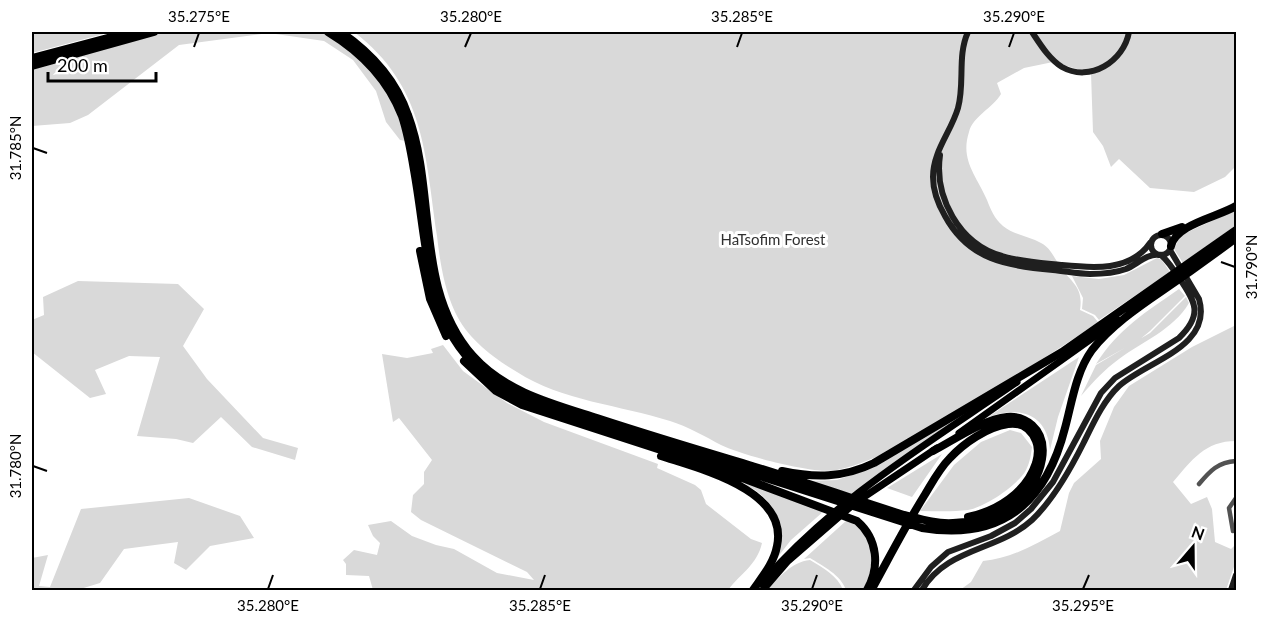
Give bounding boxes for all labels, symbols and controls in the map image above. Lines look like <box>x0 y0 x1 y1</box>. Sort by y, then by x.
text: 35.275°E <box>168 7 230 25</box>
text: 35.280°E <box>440 7 502 25</box>
text: 35.285°E <box>711 7 773 25</box>
text: 35.290°E <box>983 7 1045 25</box>
scale bar <box>48 45 156 83</box>
text: 200 m <box>57 54 108 76</box>
text: 31.785°N <box>6 116 24 180</box>
park label: HaTsofim Forest <box>721 230 826 248</box>
text: 31.790°N <box>1242 235 1260 299</box>
text: 31.780°N <box>6 434 24 498</box>
north arrow <box>1163 517 1223 577</box>
text: N <box>1189 521 1207 543</box>
text: 35.280°E <box>237 596 299 614</box>
text: 35.285°E <box>509 596 571 614</box>
text: 35.290°E <box>781 596 843 614</box>
text: 35.295°E <box>1052 596 1114 614</box>

